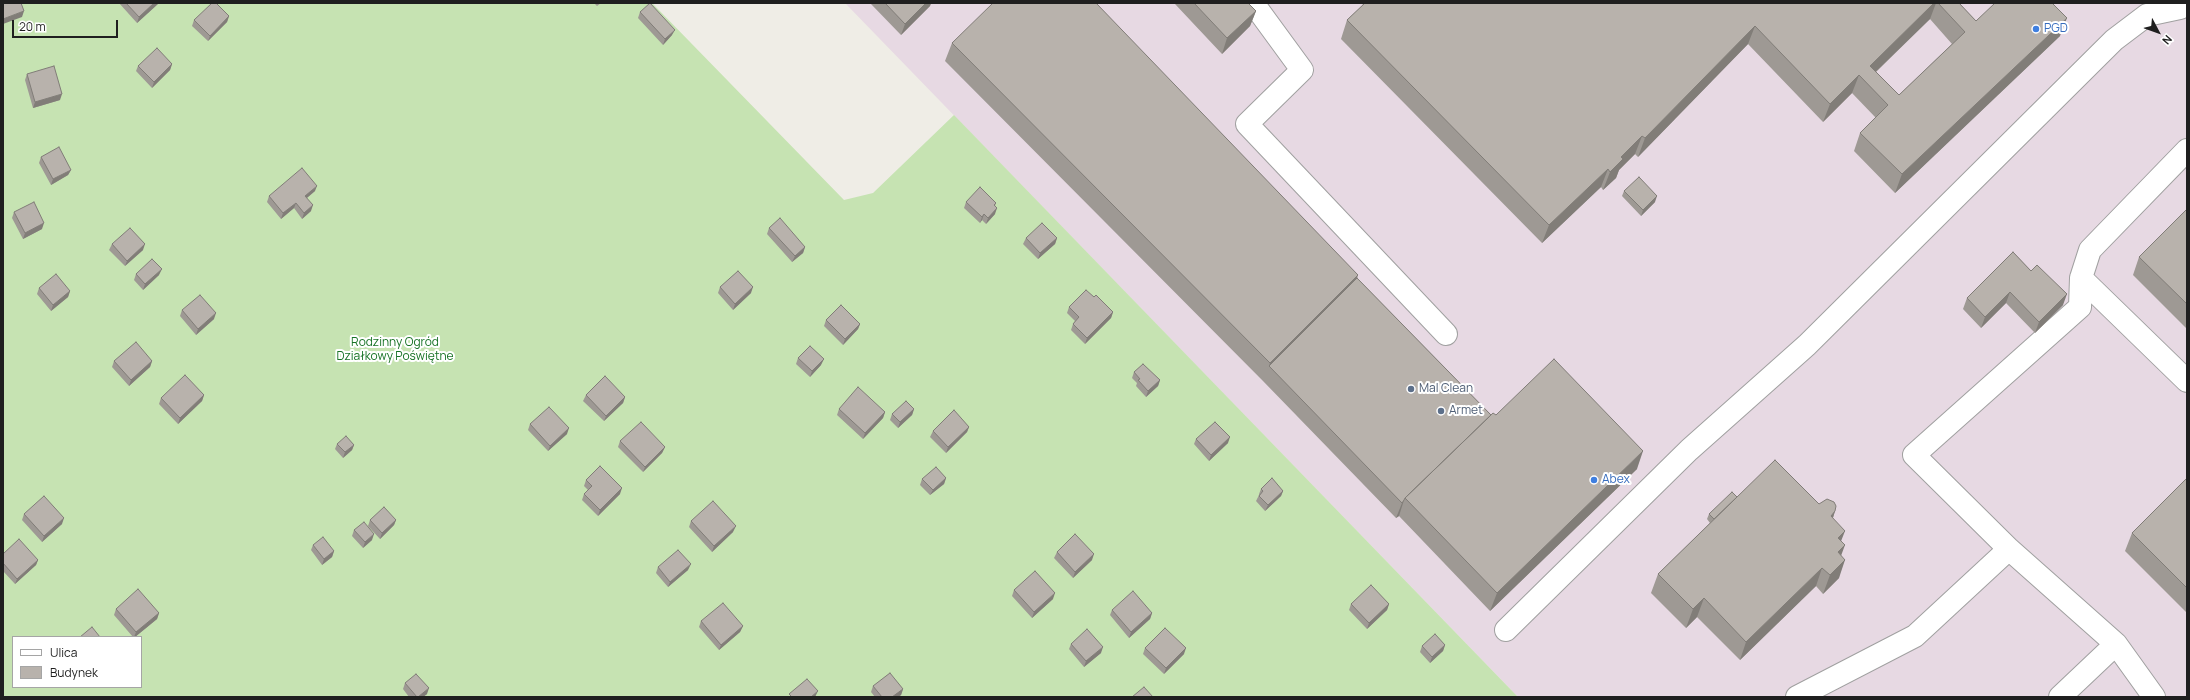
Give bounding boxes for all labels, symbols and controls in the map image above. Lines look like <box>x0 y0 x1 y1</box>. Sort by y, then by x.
scale bar <box>14 12 120 38</box>
north arrow <box>2138 12 2178 52</box>
text: 20 m <box>19 18 46 35</box>
place label: PGD <box>2044 22 2068 36</box>
marker: PGD <box>2031 24 2041 34</box>
text: N <box>2159 32 2176 48</box>
park label: Rodzinny Ogród Działkowy Poświętne <box>336 336 454 364</box>
place label: Mal Clean <box>1419 382 1473 396</box>
marker: Mal Clean <box>1406 384 1416 394</box>
place label: Armet <box>1449 404 1483 418</box>
marker: Armet <box>1436 406 1446 416</box>
place label: Abex <box>1602 473 1630 487</box>
marker: Abex <box>1589 475 1599 485</box>
legend <box>12 636 142 688</box>
text: Ulica <box>50 644 77 661</box>
text: Budynek <box>50 664 98 681</box>

